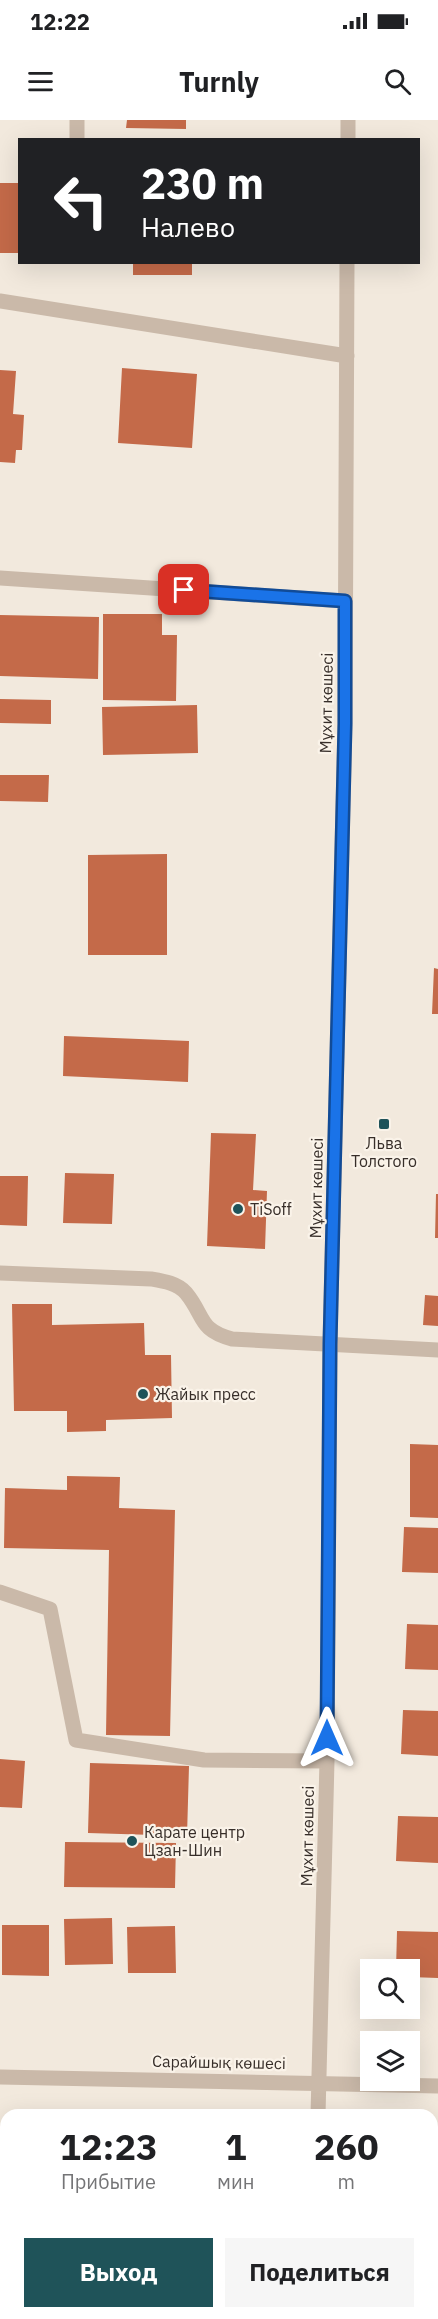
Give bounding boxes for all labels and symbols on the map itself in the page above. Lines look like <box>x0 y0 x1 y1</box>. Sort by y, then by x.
pin <box>158 564 209 615</box>
street label: Мұхит көшесі <box>315 652 337 754</box>
marker: Льва Толстого <box>377 1117 391 1131</box>
place label: Льва Толстого <box>351 1133 417 1171</box>
street label: Мұхит көшесі <box>305 1137 327 1239</box>
place label: TiSoff <box>250 1199 292 1219</box>
marker: TiSoff <box>231 1202 245 1216</box>
place label: Жайык пресс <box>155 1384 256 1404</box>
marker: Жайык пресс <box>136 1387 150 1401</box>
position arrow <box>295 1706 359 1770</box>
street label: Мұхит көшесі <box>296 1785 318 1887</box>
place label: Карате центр Цзан-Шин <box>144 1822 245 1860</box>
marker: Карате центр Цзан-Шин <box>125 1834 139 1848</box>
street label: Сарайшық көшесі <box>152 2051 286 2073</box>

